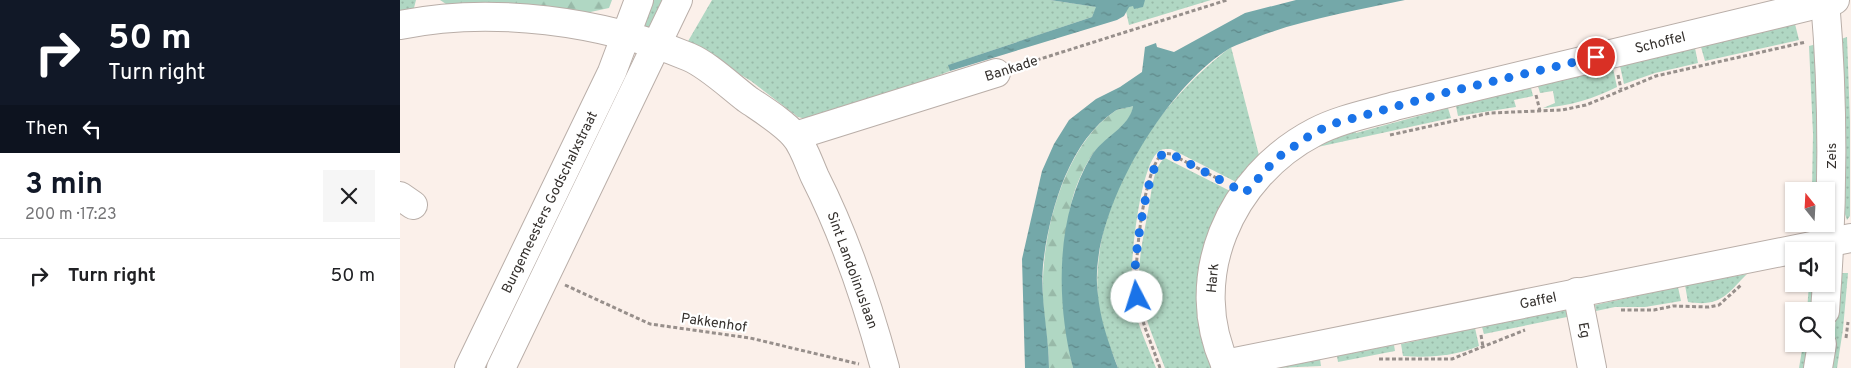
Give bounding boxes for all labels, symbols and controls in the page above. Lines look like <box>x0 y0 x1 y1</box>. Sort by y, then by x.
text: 50 m <box>108 17 192 61</box>
icon: right <box>25 20 90 85</box>
street label: Schoffel <box>1633 29 1687 58</box>
pin <box>1575 36 1617 78</box>
icon: arrive <box>1582 43 1610 71</box>
street label: Bankade <box>983 53 1040 86</box>
text: Turn right <box>108 60 205 87</box>
street label: Burgemeesters Godschalxstraat <box>499 109 602 296</box>
icon: left <box>78 115 106 143</box>
text: Then <box>25 117 68 141</box>
street label: Zeis <box>1824 143 1841 169</box>
text: 3 min <box>25 167 103 204</box>
button: close <box>323 170 375 222</box>
north arrow <box>1785 182 1835 232</box>
map controls <box>1785 182 1835 352</box>
text: 200 m · 17:23 <box>25 205 117 225</box>
street label: Sint Landolinuslaan <box>822 210 881 331</box>
button: sound <box>1785 242 1835 292</box>
icon: right <box>25 262 53 290</box>
street label: Hark <box>1204 263 1223 294</box>
text: Turn right <box>68 264 156 288</box>
text: 50 m <box>330 264 375 288</box>
position arrow <box>1110 270 1162 322</box>
street label: Gaffel <box>1518 289 1558 314</box>
button: search <box>1785 302 1835 352</box>
street label: Pakkenhof <box>680 310 748 337</box>
street label: Eg <box>1574 321 1593 340</box>

